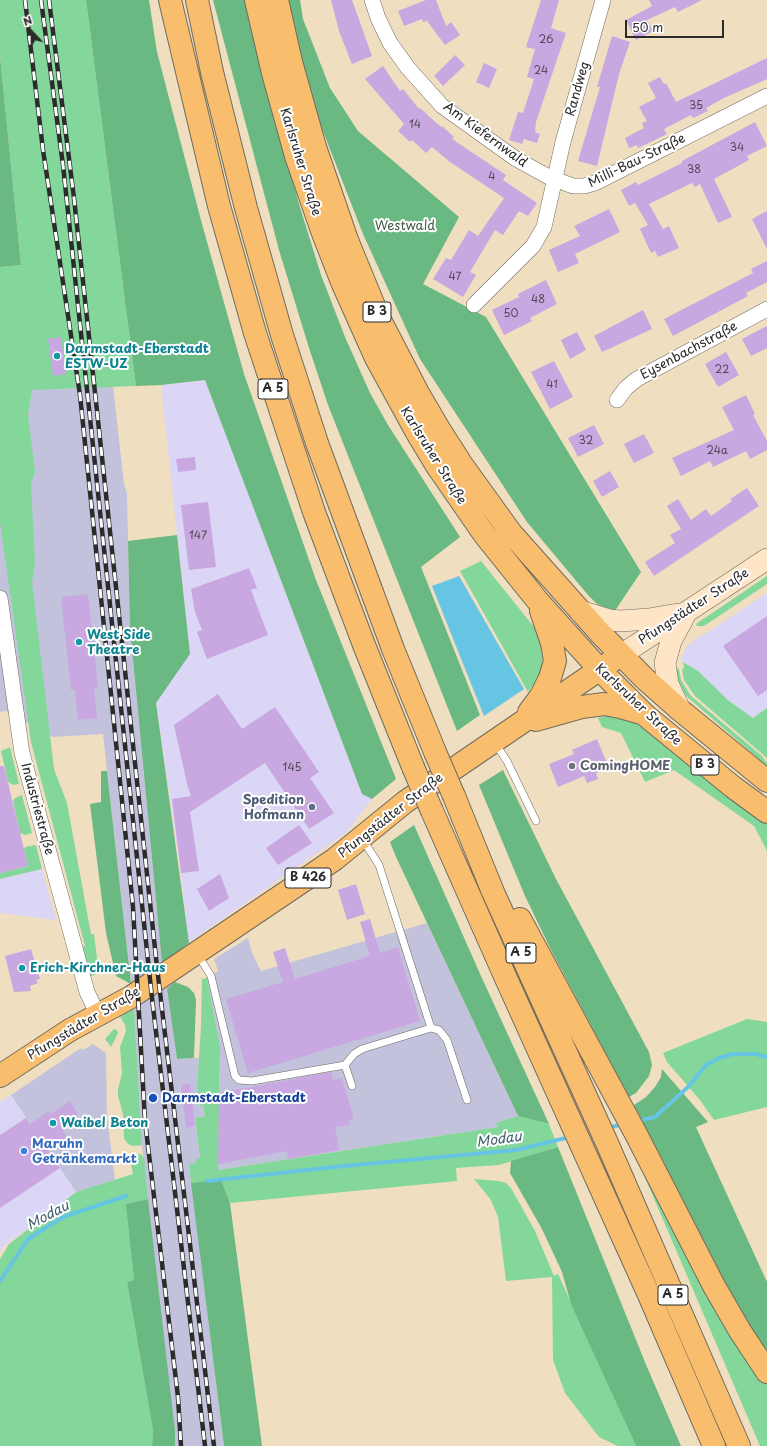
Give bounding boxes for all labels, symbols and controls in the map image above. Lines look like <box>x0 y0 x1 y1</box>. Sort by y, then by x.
text: N <box>20 11 35 30</box>
north arrow <box>12 12 52 52</box>
scale bar <box>627 12 726 38</box>
text: 50 m <box>632 18 663 36</box>
house number: 26 <box>538 33 554 47</box>
street label: Randweg <box>563 60 593 118</box>
house number: 24 <box>534 64 548 78</box>
street label: Am Kiefernwald <box>440 99 530 171</box>
house number: 35 <box>689 99 703 113</box>
street label: Karlsruher Straße <box>276 106 324 218</box>
house number: 14 <box>409 118 421 132</box>
street label: Milli-Bau-Straße <box>586 131 688 191</box>
house number: 34 <box>730 141 744 155</box>
house number: 38 <box>687 163 701 177</box>
house number: 4 <box>488 170 496 184</box>
park label: Westwald <box>375 218 435 234</box>
house number: 47 <box>449 270 461 284</box>
house number: 48 <box>531 293 545 307</box>
road number: B 3 <box>363 302 391 322</box>
house number: 50 <box>503 307 519 321</box>
street label: Eysenbachstraße <box>638 319 740 383</box>
place label: Darmstadt-Eberstadt ESTW-UZ <box>65 341 209 372</box>
marker: Darmstadt-Eberstadt ESTW-UZ <box>52 351 62 361</box>
house number: 22 <box>715 363 729 377</box>
house number: 41 <box>546 378 558 392</box>
road number: A 5 <box>258 379 288 399</box>
street label: Karlsruher Straße <box>397 404 469 508</box>
house number: 32 <box>579 434 593 448</box>
house number: 24a <box>706 444 728 458</box>
house number: 147 <box>189 529 207 543</box>
street label: Pfungstädter Straße <box>636 565 752 649</box>
place label: West Side Theatre <box>87 627 151 658</box>
marker: West Side Theatre <box>74 637 84 647</box>
street label: Karlsruher Straße <box>592 661 684 749</box>
road number: B 3 <box>691 755 719 775</box>
place label: ComingHOME <box>580 758 670 774</box>
street label: Industriestraße <box>17 761 57 857</box>
house number: 145 <box>282 761 302 775</box>
marker: ComingHOME <box>567 761 577 771</box>
street label: Pfungstädter Straße <box>336 770 446 862</box>
place label: Spedition Hofmann <box>243 792 304 823</box>
marker: Spedition Hofmann <box>307 802 317 812</box>
road number: B 426 <box>285 868 331 888</box>
road number: A 5 <box>506 943 536 963</box>
place label: Erich-Kirchner-Haus <box>30 960 165 976</box>
marker: Erich-Kirchner-Haus <box>17 963 27 973</box>
street label: Pfungstädter Straße <box>25 984 143 1064</box>
place label: Darmstadt-Eberstadt <box>162 1090 306 1106</box>
marker: Darmstadt-Eberstadt <box>147 1092 159 1104</box>
place label: Waibel Beton <box>61 1115 148 1131</box>
marker: Waibel Beton <box>48 1118 58 1128</box>
water label: Modau <box>475 1129 523 1151</box>
place label: Maruhn Getränkemarkt <box>32 1136 137 1167</box>
marker: Maruhn Getränkemarkt <box>19 1146 29 1156</box>
water label: Modau <box>24 1198 72 1234</box>
road number: A 5 <box>658 1285 688 1305</box>

